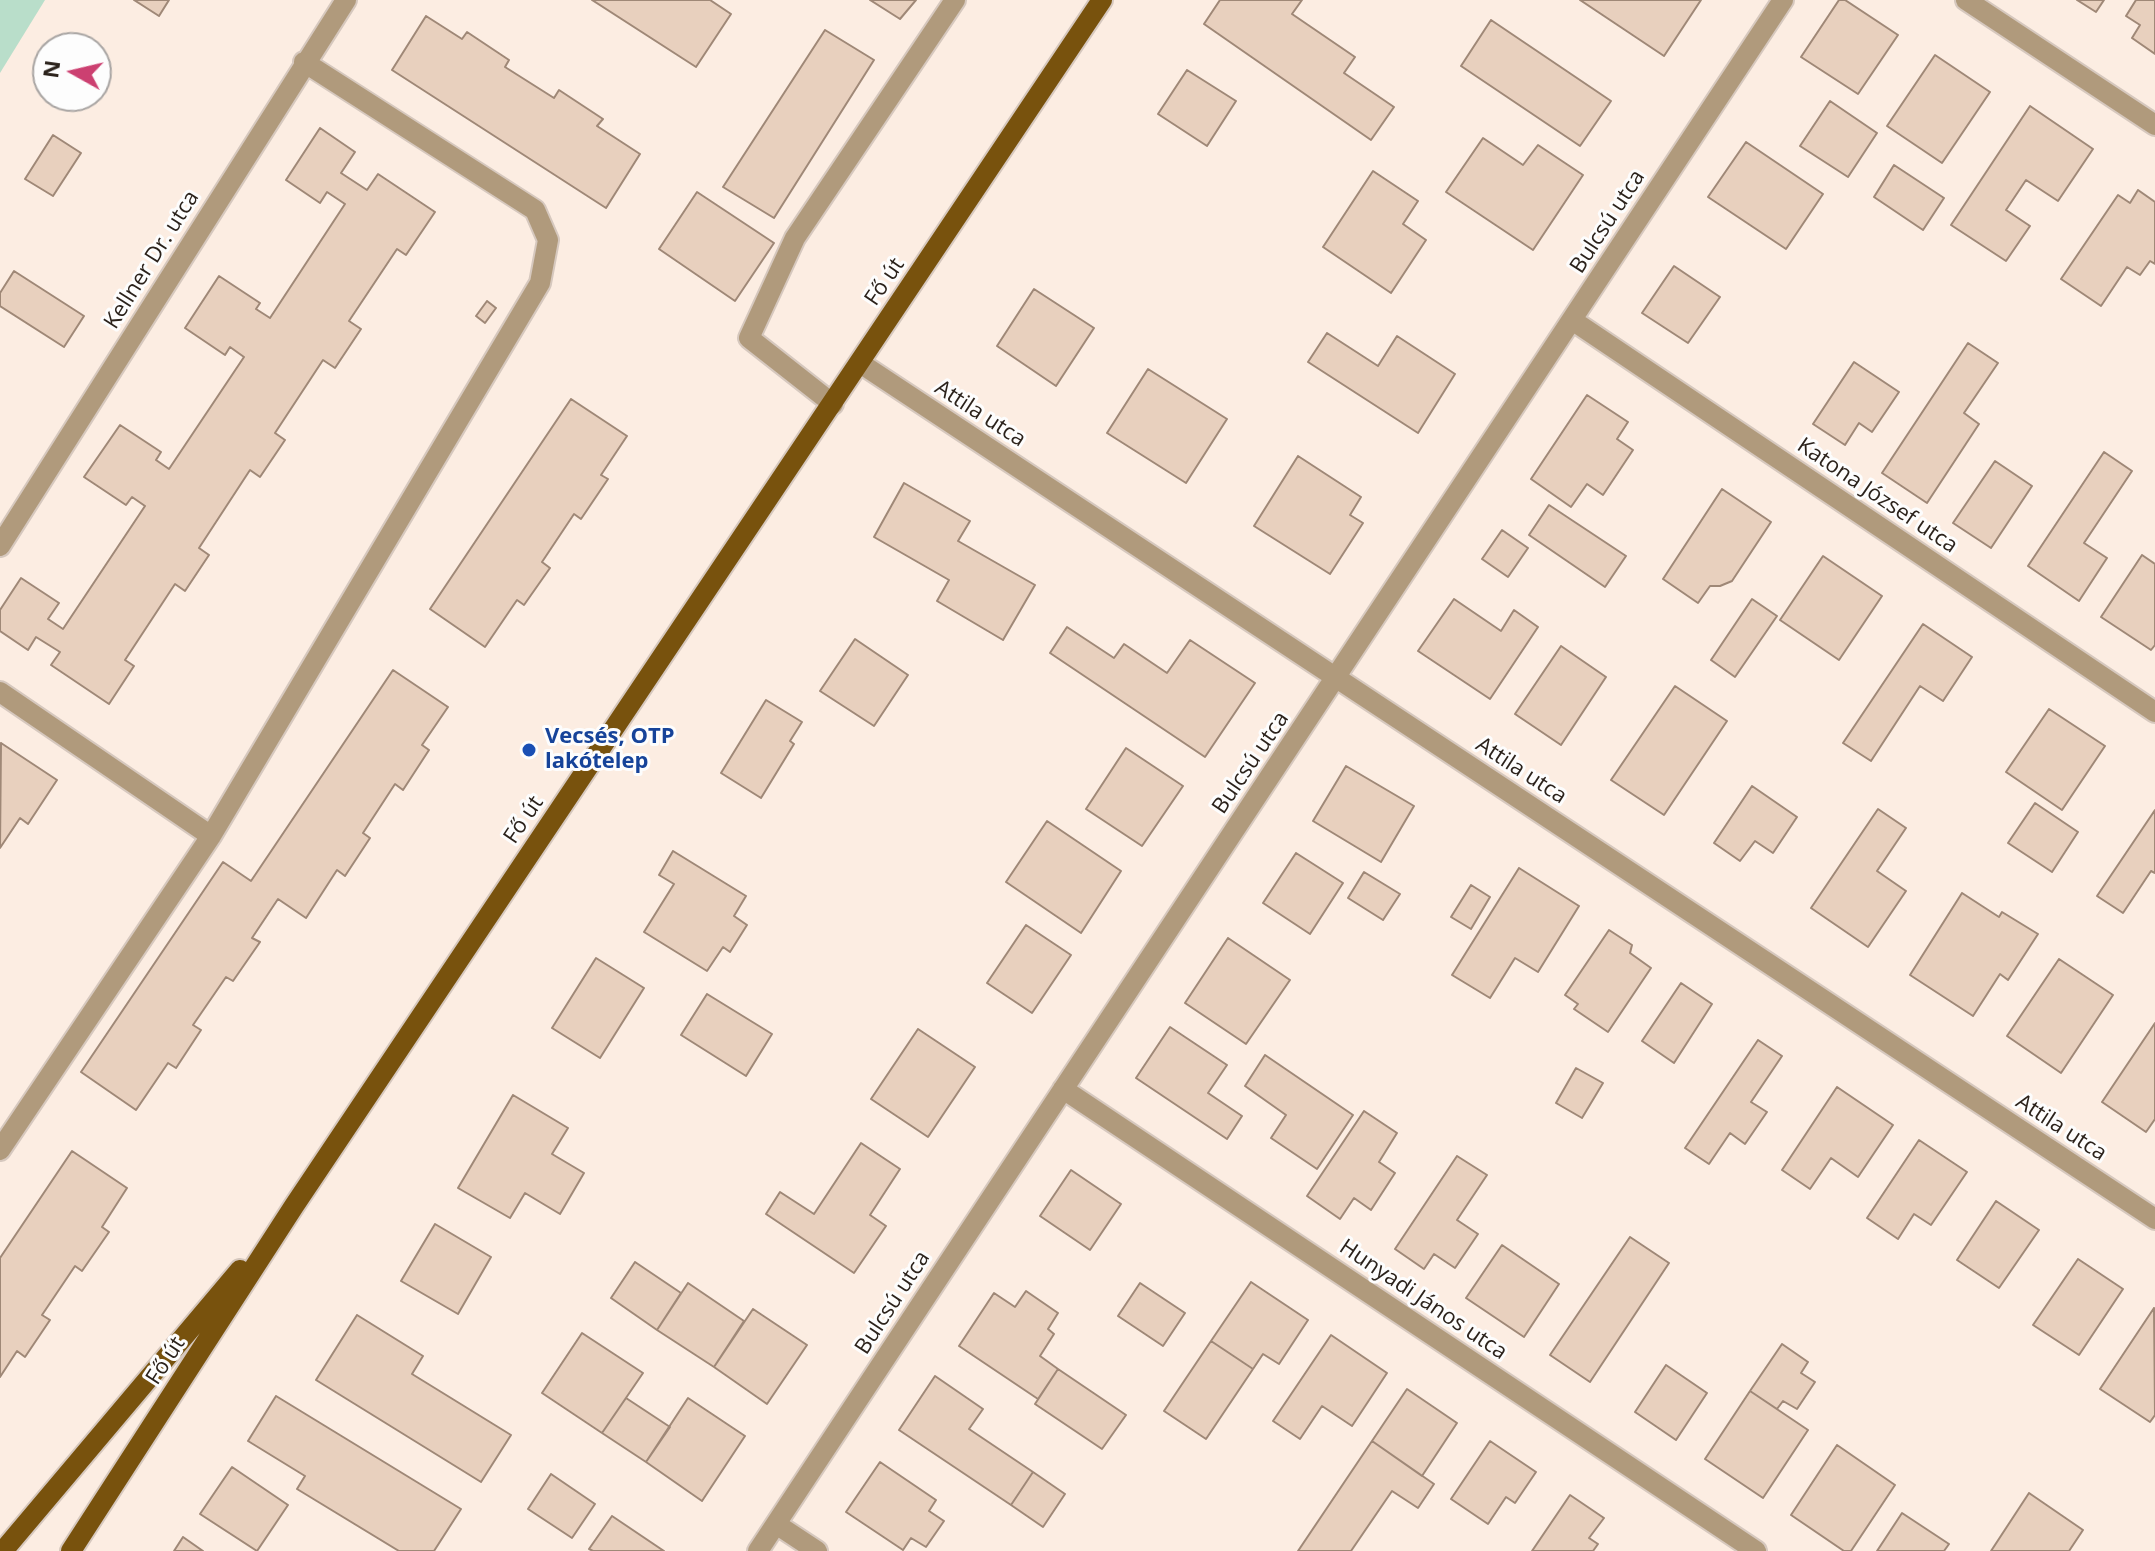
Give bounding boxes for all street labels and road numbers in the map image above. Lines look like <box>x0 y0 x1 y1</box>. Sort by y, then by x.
street label: Bulcsú utca <box>1565 166 1651 278</box>
street label: Kellner Dr. utca <box>99 186 205 334</box>
street label: Fő út <box>860 253 910 311</box>
street label: Attila utca <box>930 375 1030 453</box>
street label: Katona József utca <box>1792 433 1962 559</box>
street label: Bulcsú utca <box>1207 707 1295 819</box>
street label: Attila utca <box>1471 732 1571 810</box>
street label: Fő út <box>499 791 549 849</box>
street label: Attila utca <box>2011 1089 2111 1167</box>
street label: Hunyadi János utca <box>1334 1234 1512 1366</box>
street label: Bulcsú utca <box>850 1247 936 1359</box>
street label: Fő út <box>141 1332 191 1390</box>

